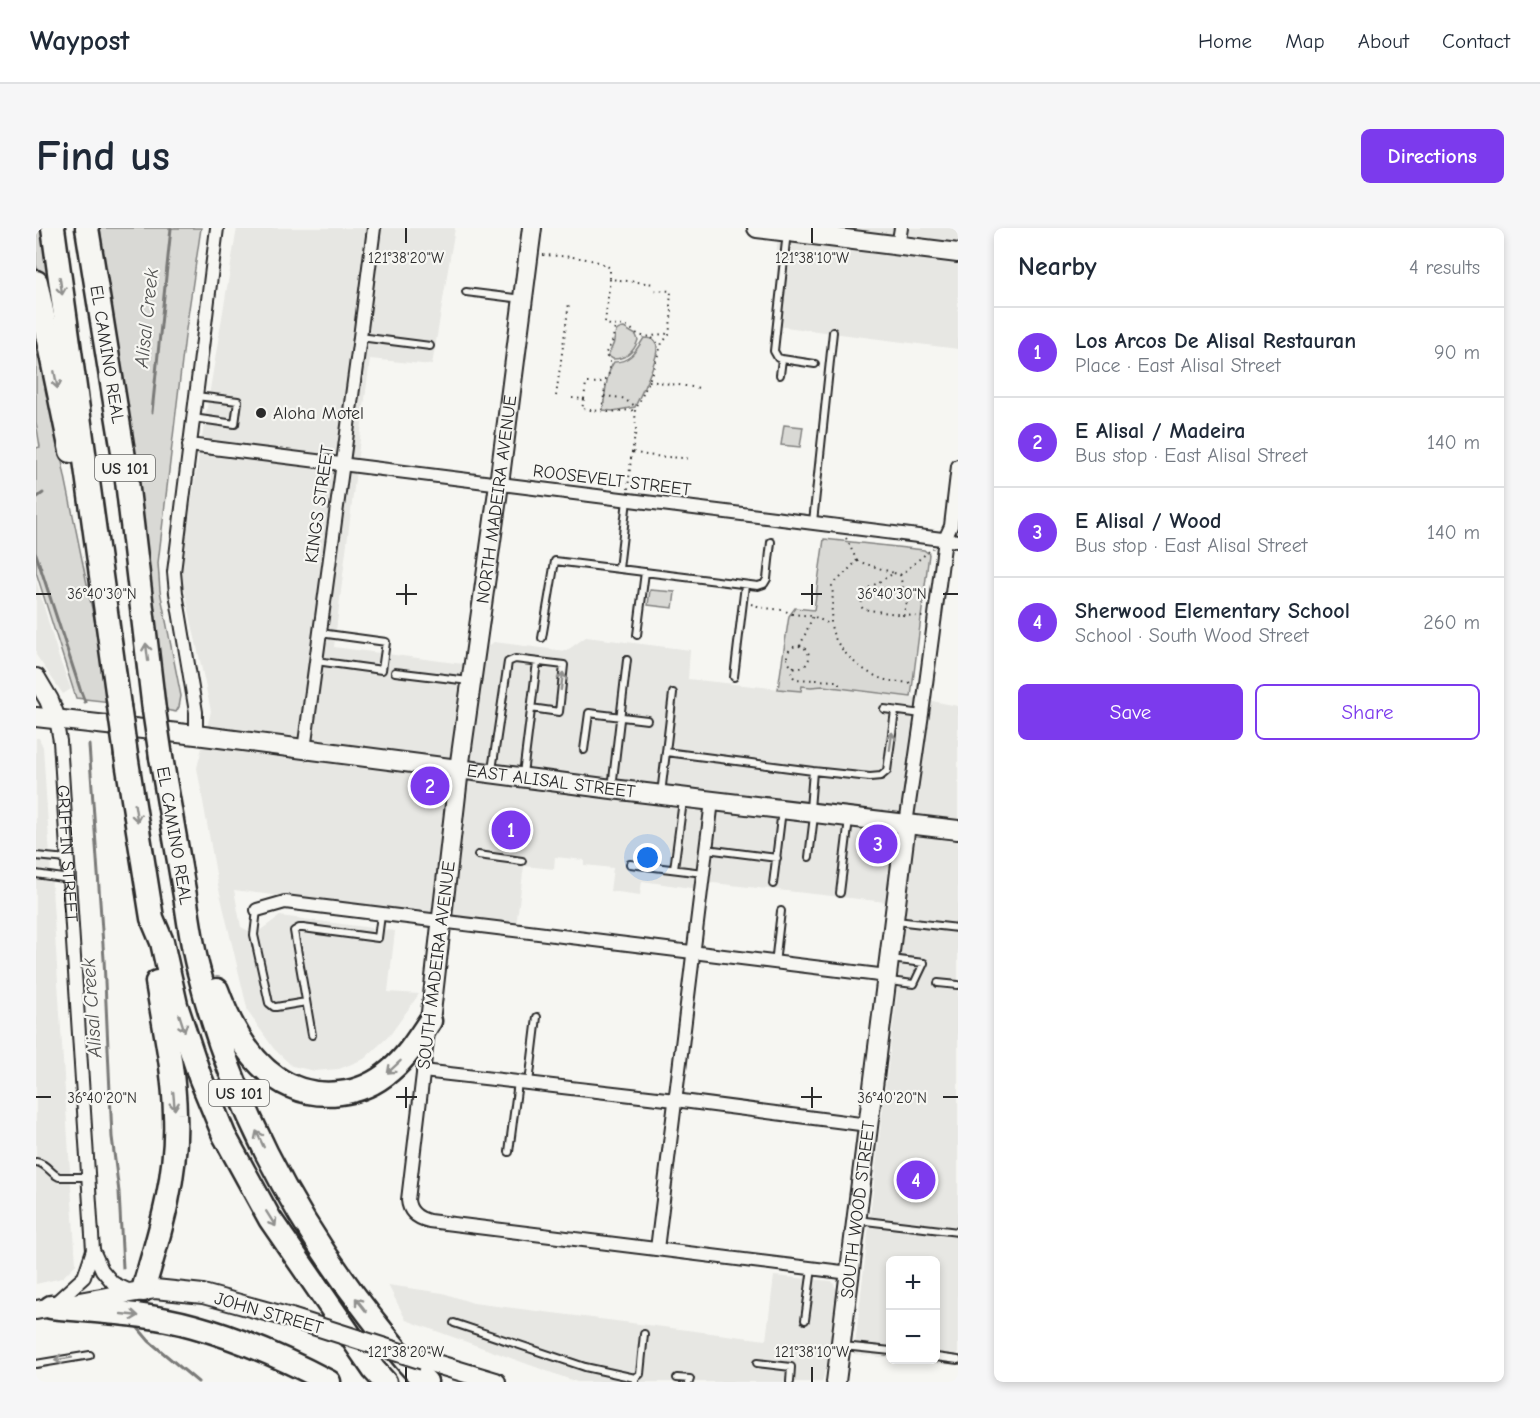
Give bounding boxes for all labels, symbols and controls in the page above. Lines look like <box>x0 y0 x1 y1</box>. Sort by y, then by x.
text: Waypost <box>30 25 130 57</box>
text: Home <box>1198 29 1252 53</box>
text: Map <box>1285 29 1325 53</box>
text: About <box>1358 29 1409 53</box>
text: Contact <box>1442 29 1510 53</box>
button: Directions <box>1361 129 1504 183</box>
text: Find us <box>36 132 170 181</box>
text: 121°38'20"W <box>368 249 444 267</box>
text: 121°38'10"W <box>775 249 849 267</box>
text: Nearby <box>1018 252 1097 282</box>
text: 4 results <box>1409 256 1480 279</box>
water label: Alisal Creek <box>130 267 163 370</box>
one-way arrow <box>56 276 67 295</box>
street label: EL CAMINO REAL <box>85 284 128 425</box>
text: Los Arcos De Alisal Restauran <box>1075 328 1356 354</box>
text: 1 <box>1034 341 1041 364</box>
text: 90 m <box>1434 341 1480 364</box>
text: Place · East Alisal Street <box>1075 354 1281 377</box>
one-way arrow <box>51 370 62 390</box>
street label: NORTH MADEIRA AVENUE <box>472 394 521 605</box>
place label: Aloha Motel <box>273 403 364 424</box>
marker: Aloha Motel <box>254 406 268 420</box>
text: E Alisal / Madeira <box>1075 418 1246 444</box>
text: 2 <box>1033 431 1042 454</box>
text: 140 m <box>1427 431 1480 454</box>
street label: KINGS STREET <box>301 443 338 564</box>
text: Bus stop · East Alisal Street <box>1075 444 1308 467</box>
road number: US 101 <box>95 455 155 481</box>
street label: ROOSEVELT STREET <box>532 460 693 501</box>
text: E Alisal / Wood <box>1075 508 1222 534</box>
text: 3 <box>1033 521 1042 544</box>
text: 140 m <box>1427 521 1480 544</box>
text: Bus stop · East Alisal Street <box>1075 534 1308 557</box>
text: 36°40'30"N <box>67 585 137 603</box>
text: 36°40'30"N <box>857 585 927 603</box>
text: Sherwood Elementary School <box>1075 598 1350 624</box>
text: 4 <box>1033 611 1042 634</box>
text: 260 m <box>1423 611 1480 634</box>
text: School · South Wood Street <box>1075 624 1309 647</box>
one-way arrow <box>142 642 153 662</box>
one-way arrow <box>557 672 568 691</box>
button: Save <box>1018 684 1243 740</box>
button: Share <box>1255 684 1480 740</box>
one-way arrow <box>886 731 897 751</box>
street label: EAST ALISAL STREET <box>465 760 637 803</box>
pin: 2 <box>410 764 450 808</box>
street label: EL CAMINO REAL <box>152 765 196 907</box>
street label: GRIFFIN STREET <box>52 784 82 923</box>
one-way arrow <box>130 802 141 822</box>
pin: 1 <box>492 808 530 852</box>
pin: 3 <box>858 822 898 866</box>
your location <box>633 843 662 872</box>
street label: SOUTH MADEIRA AVENUE <box>413 860 460 1070</box>
water label: Alisal Creek <box>77 957 107 1059</box>
one-way arrow <box>177 1013 188 1032</box>
one-way arrow <box>387 1059 402 1074</box>
road number: US 101 <box>209 1080 269 1106</box>
text: 36°40'20"N <box>67 1089 137 1107</box>
text: 36°40'20"N <box>857 1089 927 1107</box>
one-way arrow <box>169 1090 180 1110</box>
street label: SOUTH WOOD STREET <box>837 1119 880 1300</box>
one-way arrow <box>253 1131 265 1149</box>
pin: 4 <box>896 1158 936 1202</box>
one-way arrow <box>265 1210 277 1227</box>
map controls <box>886 1256 940 1364</box>
button: + <box>886 1256 940 1310</box>
street label: JOHN STREET <box>212 1288 326 1339</box>
one-way arrow <box>355 1298 368 1314</box>
one-way arrow <box>120 1310 140 1321</box>
button: − <box>886 1310 940 1364</box>
text: 121°38'20"W <box>368 1343 444 1361</box>
text: 121°38'10"W <box>775 1343 849 1361</box>
one-way arrow <box>54 1354 73 1365</box>

